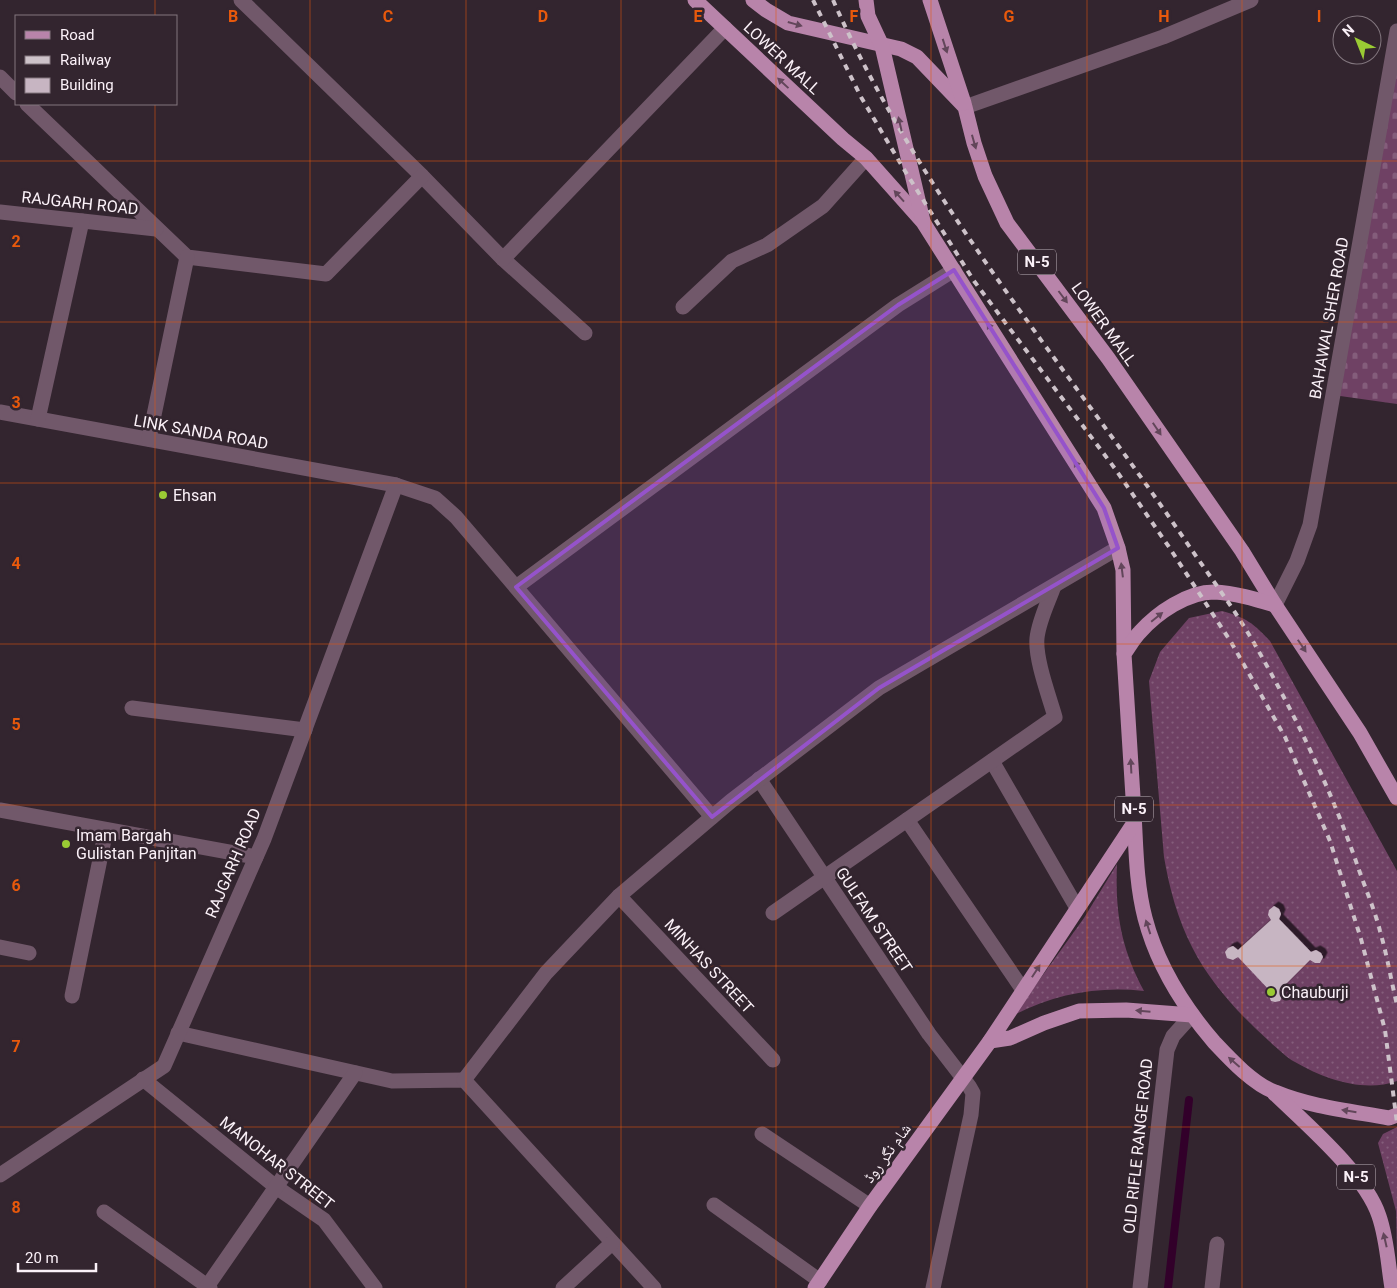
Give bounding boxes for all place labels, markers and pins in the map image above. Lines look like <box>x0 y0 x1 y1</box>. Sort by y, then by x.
place label: Ehsan <box>173 486 217 505</box>
marker: Ehsan <box>157 489 169 501</box>
place label: Imam Bargah Gulistan Panjitan <box>76 826 197 863</box>
marker: Imam Bargah Gulistan Panjitan <box>60 838 72 850</box>
place label: Chauburji <box>1281 983 1349 1002</box>
marker: Chauburji <box>1265 986 1277 998</box>

